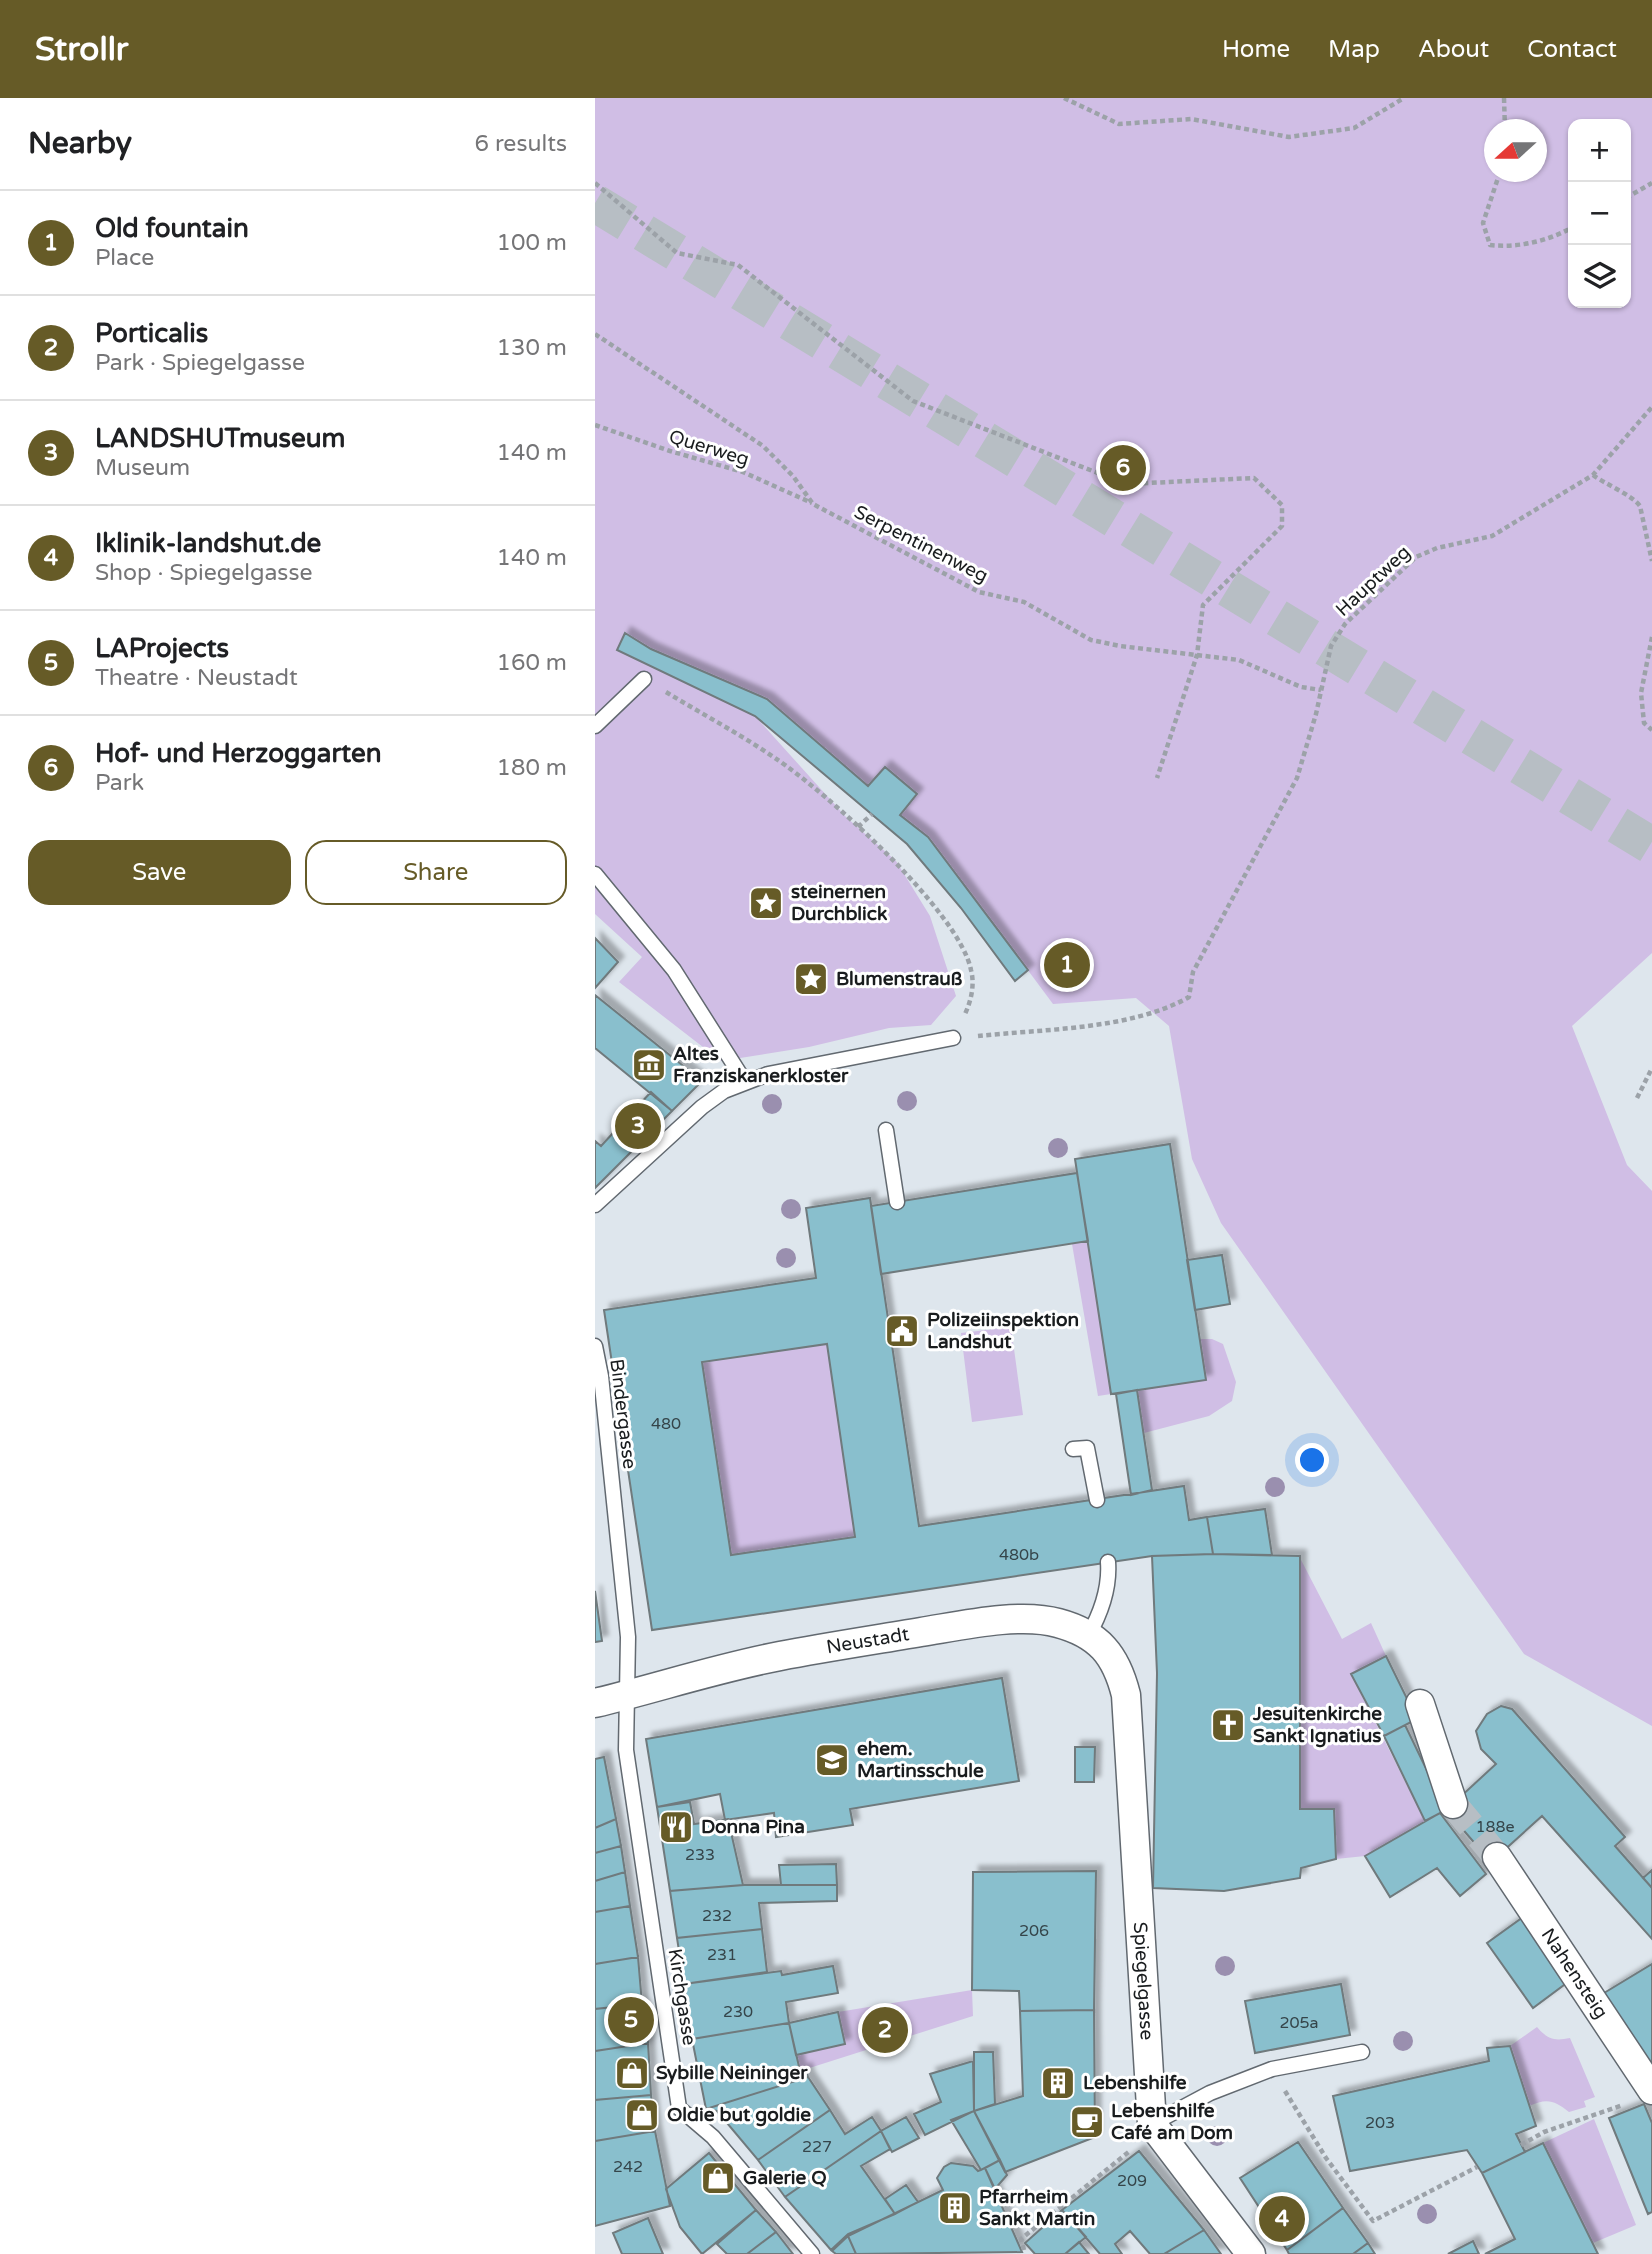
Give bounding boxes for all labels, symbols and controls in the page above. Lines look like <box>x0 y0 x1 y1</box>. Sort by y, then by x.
text: Strollr <box>35 30 129 69</box>
text: Home <box>1222 35 1290 64</box>
text: Map <box>1328 35 1380 64</box>
text: About <box>1418 35 1489 64</box>
text: Contact <box>1527 35 1617 64</box>
north arrow <box>1484 119 1547 182</box>
map controls <box>1568 119 1631 308</box>
button: + <box>1568 119 1631 182</box>
text: Nearby <box>28 125 132 162</box>
text: 6 results <box>474 130 567 158</box>
button: − <box>1568 182 1631 245</box>
text: Old fountain <box>95 213 249 244</box>
text: 1 <box>44 229 58 257</box>
text: 100 m <box>497 229 567 257</box>
text: Place <box>95 244 154 272</box>
button: layers <box>1568 245 1631 308</box>
text: Porticalis <box>95 318 208 349</box>
text: 2 <box>44 334 58 362</box>
text: 130 m <box>497 334 567 362</box>
text: Park · Spiegelgasse <box>95 349 305 377</box>
text: LANDSHUTmuseum <box>95 423 345 454</box>
street label: Querweg <box>666 425 752 471</box>
text: 3 <box>44 439 58 467</box>
text: 140 m <box>497 439 567 467</box>
pin: 6 <box>1100 442 1146 494</box>
text: Museum <box>95 454 190 482</box>
street label: Serpentinenweg <box>850 501 992 587</box>
text: Iklinik-landshut.de <box>95 528 321 559</box>
street label: Hauptweg <box>1331 541 1415 621</box>
text: 4 <box>44 544 58 572</box>
text: 140 m <box>497 544 567 572</box>
text: Shop · Spiegelgasse <box>95 559 312 587</box>
text: LAProjects <box>95 633 229 664</box>
text: 5 <box>44 649 58 677</box>
text: 160 m <box>497 649 567 677</box>
text: Theatre · Neustadt <box>95 664 298 692</box>
text: Hof- und Herzoggarten <box>95 738 382 769</box>
text: 6 <box>44 754 58 782</box>
text: 180 m <box>497 754 567 782</box>
text: Park <box>95 769 144 797</box>
button: Save <box>28 840 291 905</box>
button: Share <box>305 840 567 905</box>
place label: steinernen Durchblick <box>791 881 888 925</box>
place icon: steinernen Durchblick <box>747 884 785 922</box>
pin: 1 <box>1044 939 1090 991</box>
place icon: Blumenstrauß <box>792 960 830 998</box>
place label: Blumenstrauß <box>836 968 963 990</box>
place label: Altes Franziskanerkloster <box>673 1043 849 1087</box>
museum icon: Altes Franziskanerkloster <box>630 1046 668 1084</box>
pin: 3 <box>615 1100 661 1152</box>
place label: Polizeiinspektion Landshut <box>927 1309 1079 1353</box>
public building icon: Polizeiinspektion Landshut <box>883 1312 921 1350</box>
street label: Bindergasse <box>605 1358 641 1470</box>
house number: 480 <box>651 1414 681 1434</box>
your location <box>1295 1443 1329 1477</box>
house number: 480b <box>999 1545 1039 1565</box>
street label: Neustadt <box>825 1623 911 1658</box>
place label: Jesuitenkirche Sankt Ignatius <box>1252 1703 1382 1748</box>
church icon: Jesuitenkirche Sankt Ignatius <box>1209 1706 1247 1744</box>
place label: ehem. Martinsschule <box>857 1738 984 1782</box>
school or university icon: ehem. Martinsschule <box>813 1741 851 1779</box>
restaurant icon: Donna Pina <box>657 1808 695 1846</box>
place label: Donna Pina <box>701 1816 805 1838</box>
house number: 188e <box>1475 1817 1515 1837</box>
house number: 233 <box>685 1845 715 1865</box>
house number: 232 <box>702 1906 732 1926</box>
house number: 206 <box>1019 1921 1049 1941</box>
street label: Spiegelgasse <box>1129 1921 1158 2041</box>
street label: Nahensteig <box>1537 1924 1612 2023</box>
house number: 231 <box>707 1945 737 1965</box>
street label: Kirchgasse <box>663 1947 701 2047</box>
pin: 5 <box>608 1994 654 2046</box>
house number: 230 <box>723 2002 753 2022</box>
pin: 2 <box>862 2004 908 2056</box>
house number: 205a <box>1279 2013 1319 2033</box>
shop icon: Sybille Neininger <box>613 2054 651 2092</box>
place label: Sybille Neininger <box>656 2062 808 2085</box>
building icon: Lebenshilfe <box>1039 2064 1077 2102</box>
place label: Lebenshilfe <box>1083 2072 1187 2094</box>
shop icon: Oldie but goldie <box>623 2096 661 2134</box>
place label: Lebenshilfe Café am Dom <box>1111 2100 1233 2144</box>
cafe icon: Lebenshilfe Café am Dom <box>1068 2103 1106 2141</box>
place label: Oldie but goldie <box>667 2104 811 2127</box>
house number: 203 <box>1365 2113 1395 2133</box>
house number: 227 <box>802 2137 832 2157</box>
house number: 242 <box>613 2157 643 2177</box>
shop icon: Galerie Q <box>699 2159 737 2197</box>
place label: Galerie Q <box>743 2167 827 2189</box>
house number: 209 <box>1117 2171 1147 2191</box>
place label: Pfarrheim Sankt Martin <box>979 2186 1095 2230</box>
building icon: Pfarrheim Sankt Martin <box>936 2189 974 2227</box>
pin: 4 <box>1259 2193 1305 2245</box>

